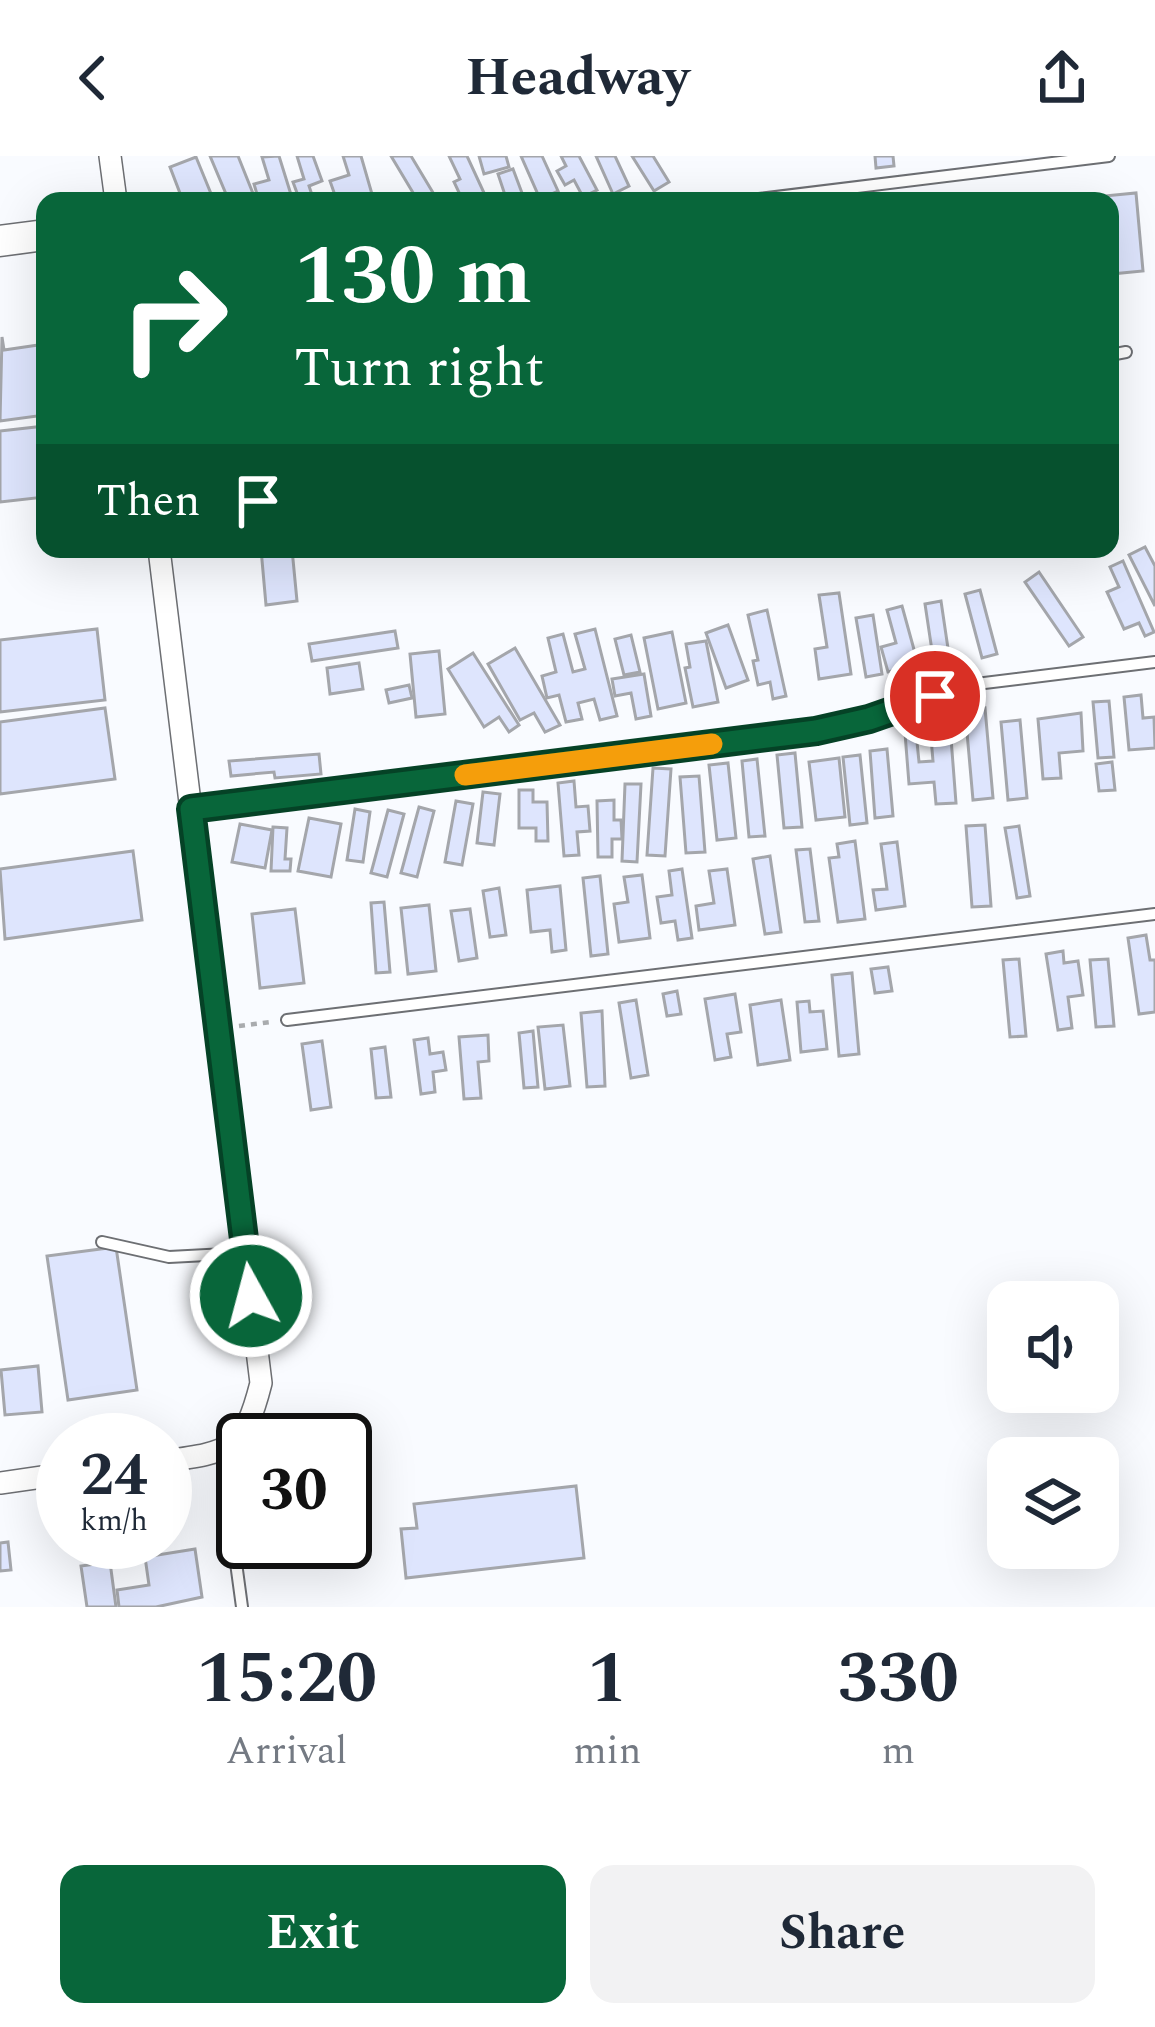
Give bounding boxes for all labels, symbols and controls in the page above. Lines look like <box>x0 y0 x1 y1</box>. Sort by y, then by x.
text: Headway <box>465 37 690 119</box>
icon: back <box>60 45 126 111</box>
icon: share <box>1029 45 1095 111</box>
text: 130 m <box>294 213 532 341</box>
icon: right <box>96 240 252 396</box>
text: Turn right <box>294 328 544 410</box>
text: Then <box>96 467 201 536</box>
icon: arrive <box>225 468 291 534</box>
pin <box>884 645 986 747</box>
icon: arrive <box>902 663 968 729</box>
position arrow <box>188 1233 314 1359</box>
map controls <box>987 1281 1119 1569</box>
button: sound <box>987 1281 1119 1413</box>
speed limit sign: 30 <box>216 1413 372 1569</box>
text: 24 <box>80 1430 148 1522</box>
button: layers <box>987 1437 1119 1569</box>
text: km/h <box>80 1498 148 1544</box>
text: 15:20 <box>196 1625 377 1734</box>
text: 1 <box>587 1625 628 1734</box>
text: 330 <box>838 1625 959 1734</box>
text: Arrival <box>226 1722 347 1781</box>
text: min <box>573 1722 641 1781</box>
text: m <box>881 1722 915 1781</box>
button: Exit <box>60 1865 566 2003</box>
button: Share <box>590 1865 1095 2003</box>

